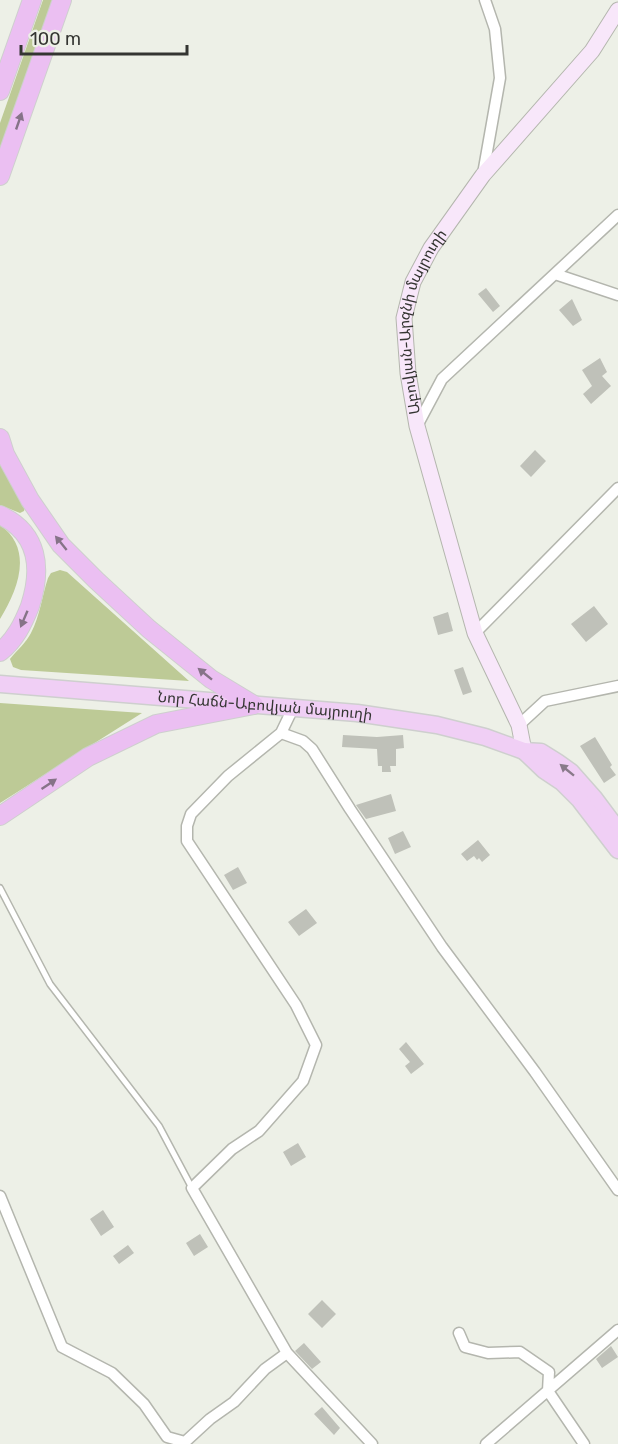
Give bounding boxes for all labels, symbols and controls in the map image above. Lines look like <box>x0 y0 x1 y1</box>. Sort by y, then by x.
scale bar <box>21 18 188 56</box>
text: 100 m <box>30 28 81 50</box>
one-way arrow <box>15 112 25 130</box>
street label: Աբովյան-Արզնի մայրուղի <box>395 226 450 416</box>
one-way arrow <box>54 535 67 551</box>
one-way arrow <box>19 610 28 628</box>
one-way arrow <box>197 667 213 680</box>
street label: Նոր Հաճն-Աբովյան մայրուղի <box>157 688 374 724</box>
one-way arrow <box>559 763 575 776</box>
one-way arrow <box>40 778 57 789</box>

